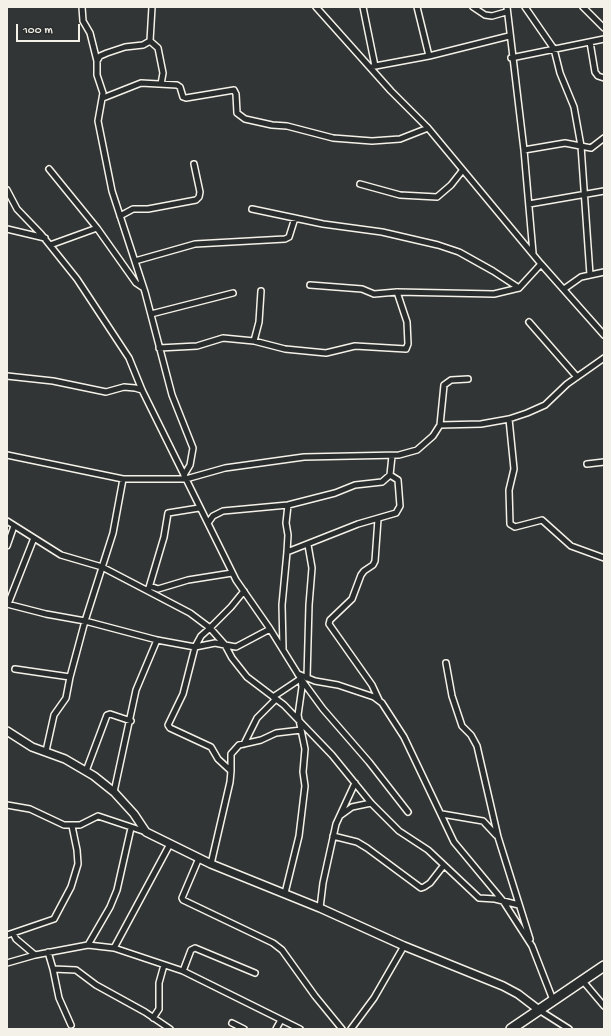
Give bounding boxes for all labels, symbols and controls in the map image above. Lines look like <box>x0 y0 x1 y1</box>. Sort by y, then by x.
scale bar <box>18 16 82 42</box>
text: 100 m <box>23 24 53 38</box>

